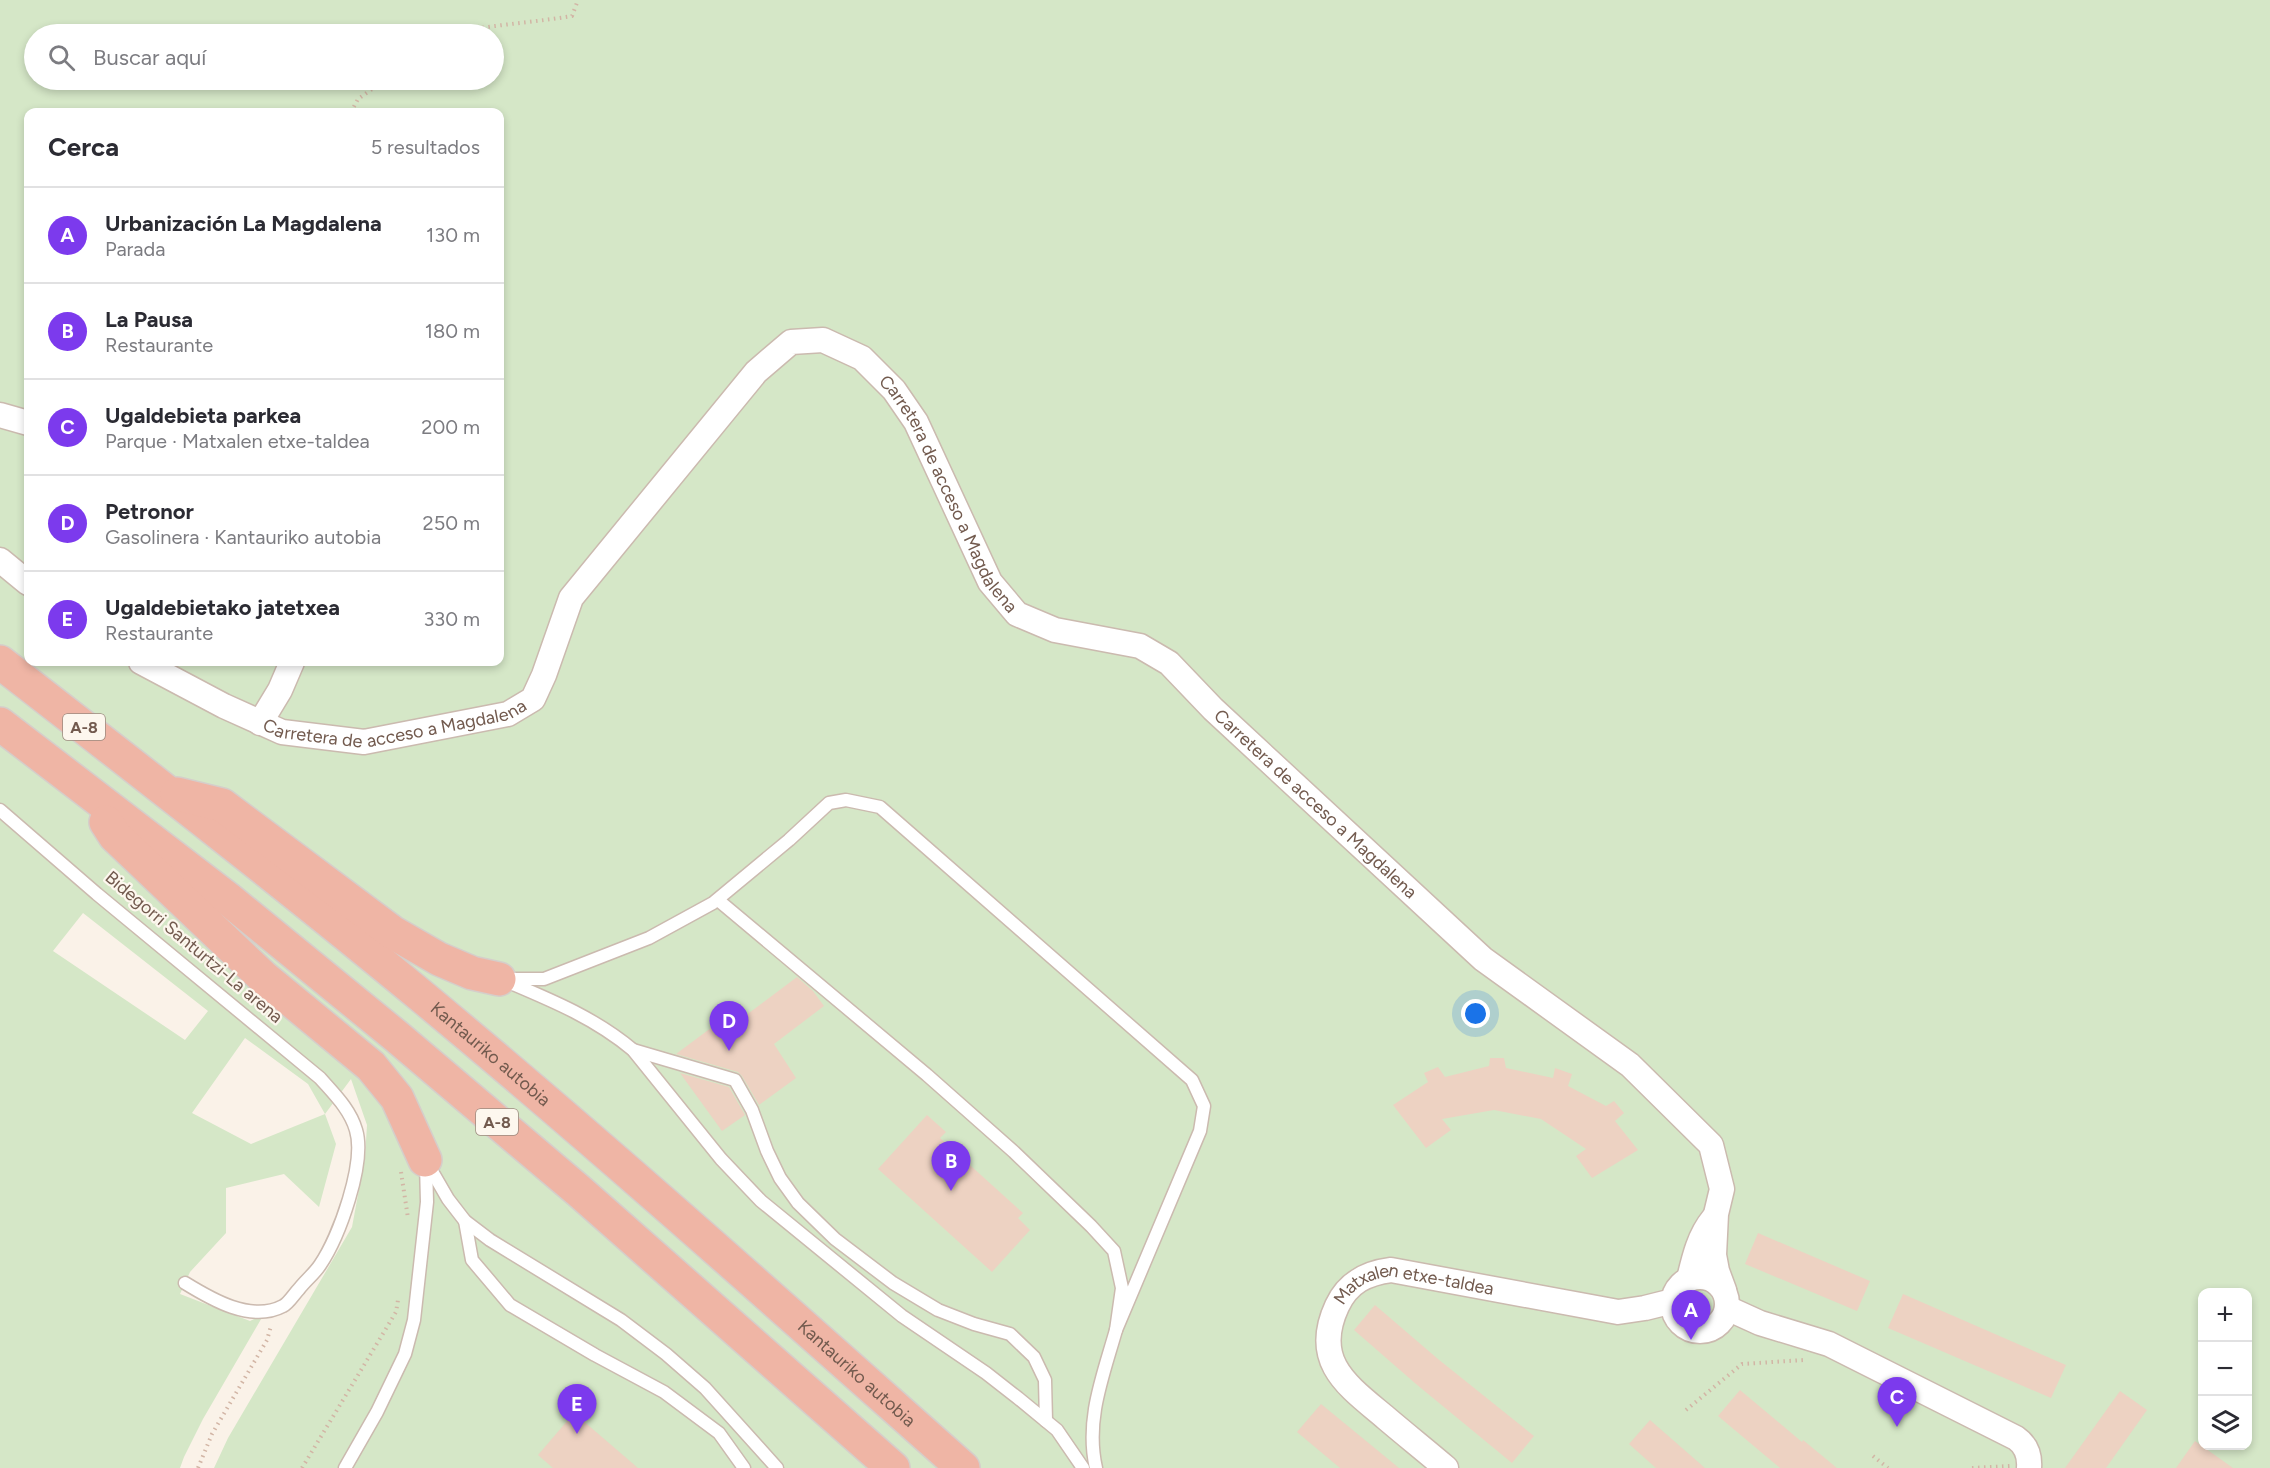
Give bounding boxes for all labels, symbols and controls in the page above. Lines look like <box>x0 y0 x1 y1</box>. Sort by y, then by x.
search box <box>24 24 504 90</box>
icon: search <box>45 41 78 74</box>
text: Buscar aquí <box>93 44 206 71</box>
text: Cerca <box>48 131 119 163</box>
text: 5 resultados <box>371 135 480 159</box>
text: Urbanización La Magdalena <box>105 210 382 237</box>
text: A <box>60 223 75 247</box>
text: 130 m <box>426 223 480 247</box>
text: Parada <box>105 237 165 261</box>
text: La Pausa <box>105 306 193 333</box>
text: B <box>61 319 74 343</box>
text: 180 m <box>425 319 480 343</box>
text: Restaurante <box>105 333 213 357</box>
street label: Carretera de acceso a Magdalena <box>874 370 1022 617</box>
text: Ugaldebieta parkea <box>105 402 301 429</box>
text: C <box>60 415 75 439</box>
text: 200 m <box>421 415 480 439</box>
text: Parque · Matxalen etxe-taldea <box>105 429 370 453</box>
text: Petronor <box>105 498 194 525</box>
text: D <box>61 511 75 535</box>
text: 250 m <box>423 511 480 535</box>
text: Gasolinera · Kantauriko autobia <box>105 525 381 549</box>
text: Ugaldebietako jatetxea <box>105 594 340 621</box>
text: E <box>62 607 73 631</box>
text: 330 m <box>423 607 480 631</box>
text: Restaurante <box>105 621 213 645</box>
street label: Carretera de acceso a Magdalena <box>259 695 530 753</box>
street label: Carretera de acceso a Magdalena <box>1209 705 1421 903</box>
road number: A-8 <box>63 714 105 740</box>
street label: Bidegorri Santurtzi-La arena <box>101 866 287 1028</box>
street label: Kantauriko autobia <box>426 997 555 1111</box>
your location <box>1461 999 1490 1028</box>
pin: D <box>710 1002 748 1051</box>
road number: A-8 <box>476 1109 518 1135</box>
pin: B <box>932 1142 970 1191</box>
street label: Matxalen etxe-taldea <box>1329 1259 1496 1309</box>
map controls <box>2198 1288 2252 1450</box>
button: + <box>2198 1288 2252 1342</box>
pin: A <box>1672 1290 1710 1340</box>
street label: Kantauriko autobia <box>793 1315 920 1432</box>
button: − <box>2198 1342 2252 1396</box>
pin: C <box>1878 1378 1916 1427</box>
pin: E <box>558 1384 596 1434</box>
button: layers <box>2198 1396 2252 1450</box>

